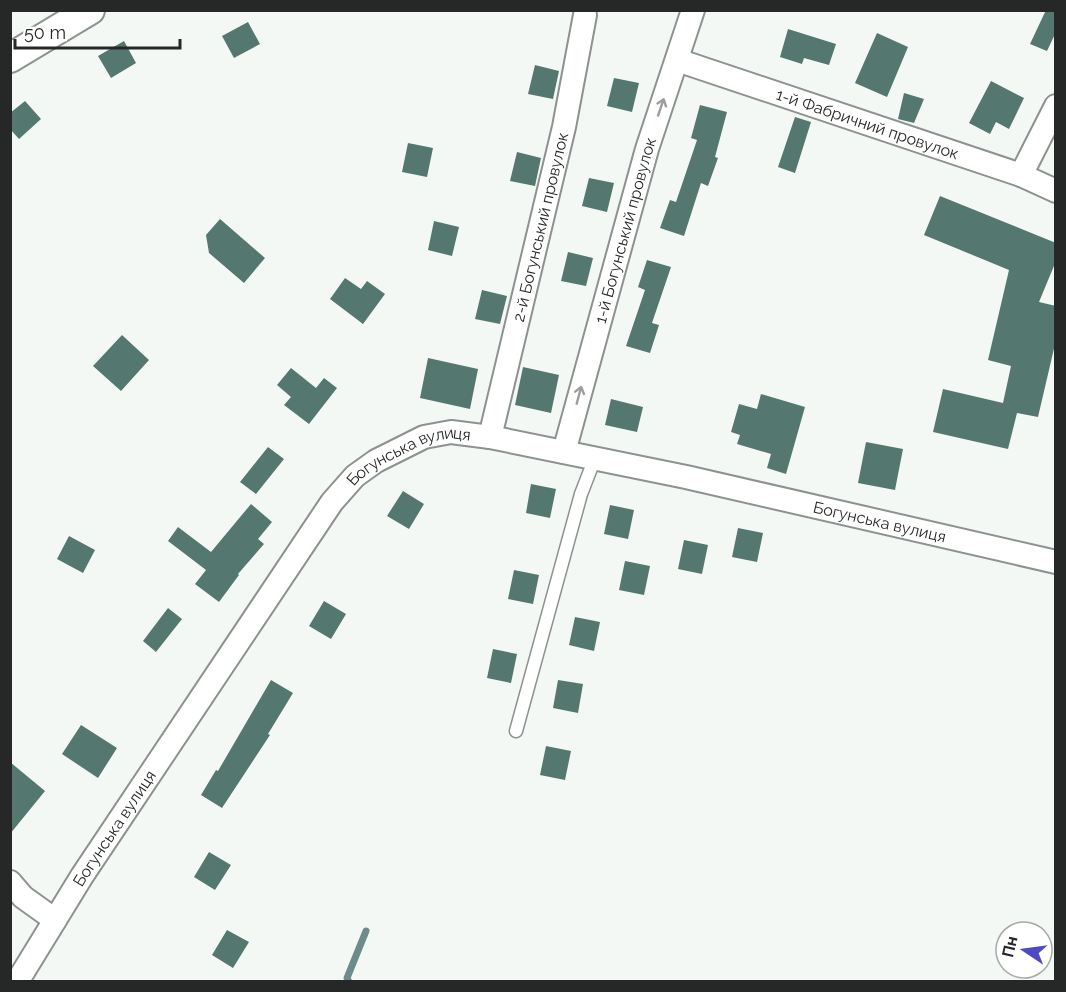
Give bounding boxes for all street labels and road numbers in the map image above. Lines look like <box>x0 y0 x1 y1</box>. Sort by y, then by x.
street label: 1-й Фабричний провулок <box>774 84 961 163</box>
street label: 2-й Богунський провулок <box>508 130 572 323</box>
street label: 1-й Богунський провулок <box>590 135 660 325</box>
street label: Богунська вулиця <box>342 422 472 489</box>
street label: Богунська вулиця <box>812 497 948 546</box>
street label: Богунська вулиця <box>69 766 160 890</box>

